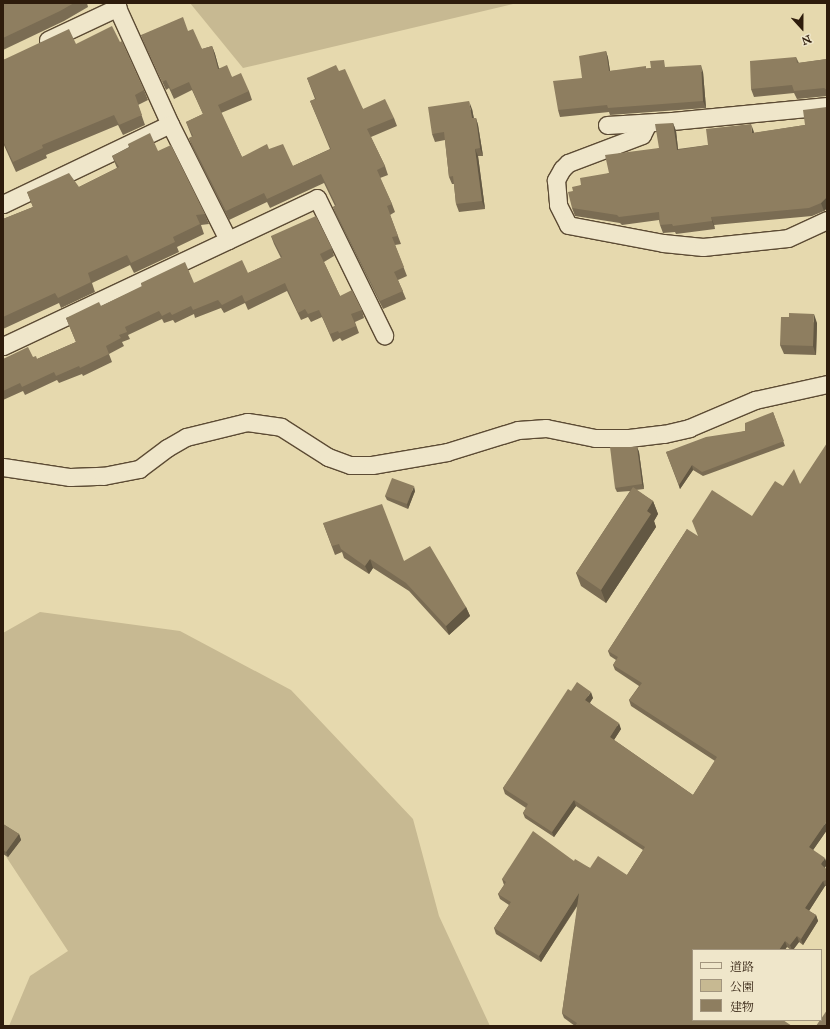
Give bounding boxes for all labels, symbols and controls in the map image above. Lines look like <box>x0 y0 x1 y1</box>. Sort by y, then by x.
north arrow <box>782 8 822 48</box>
text: N <box>800 32 813 47</box>
legend <box>692 949 822 1021</box>
text: 道路 <box>730 960 754 974</box>
text: 公園 <box>730 980 754 994</box>
text: 建物 <box>730 1000 754 1014</box>

